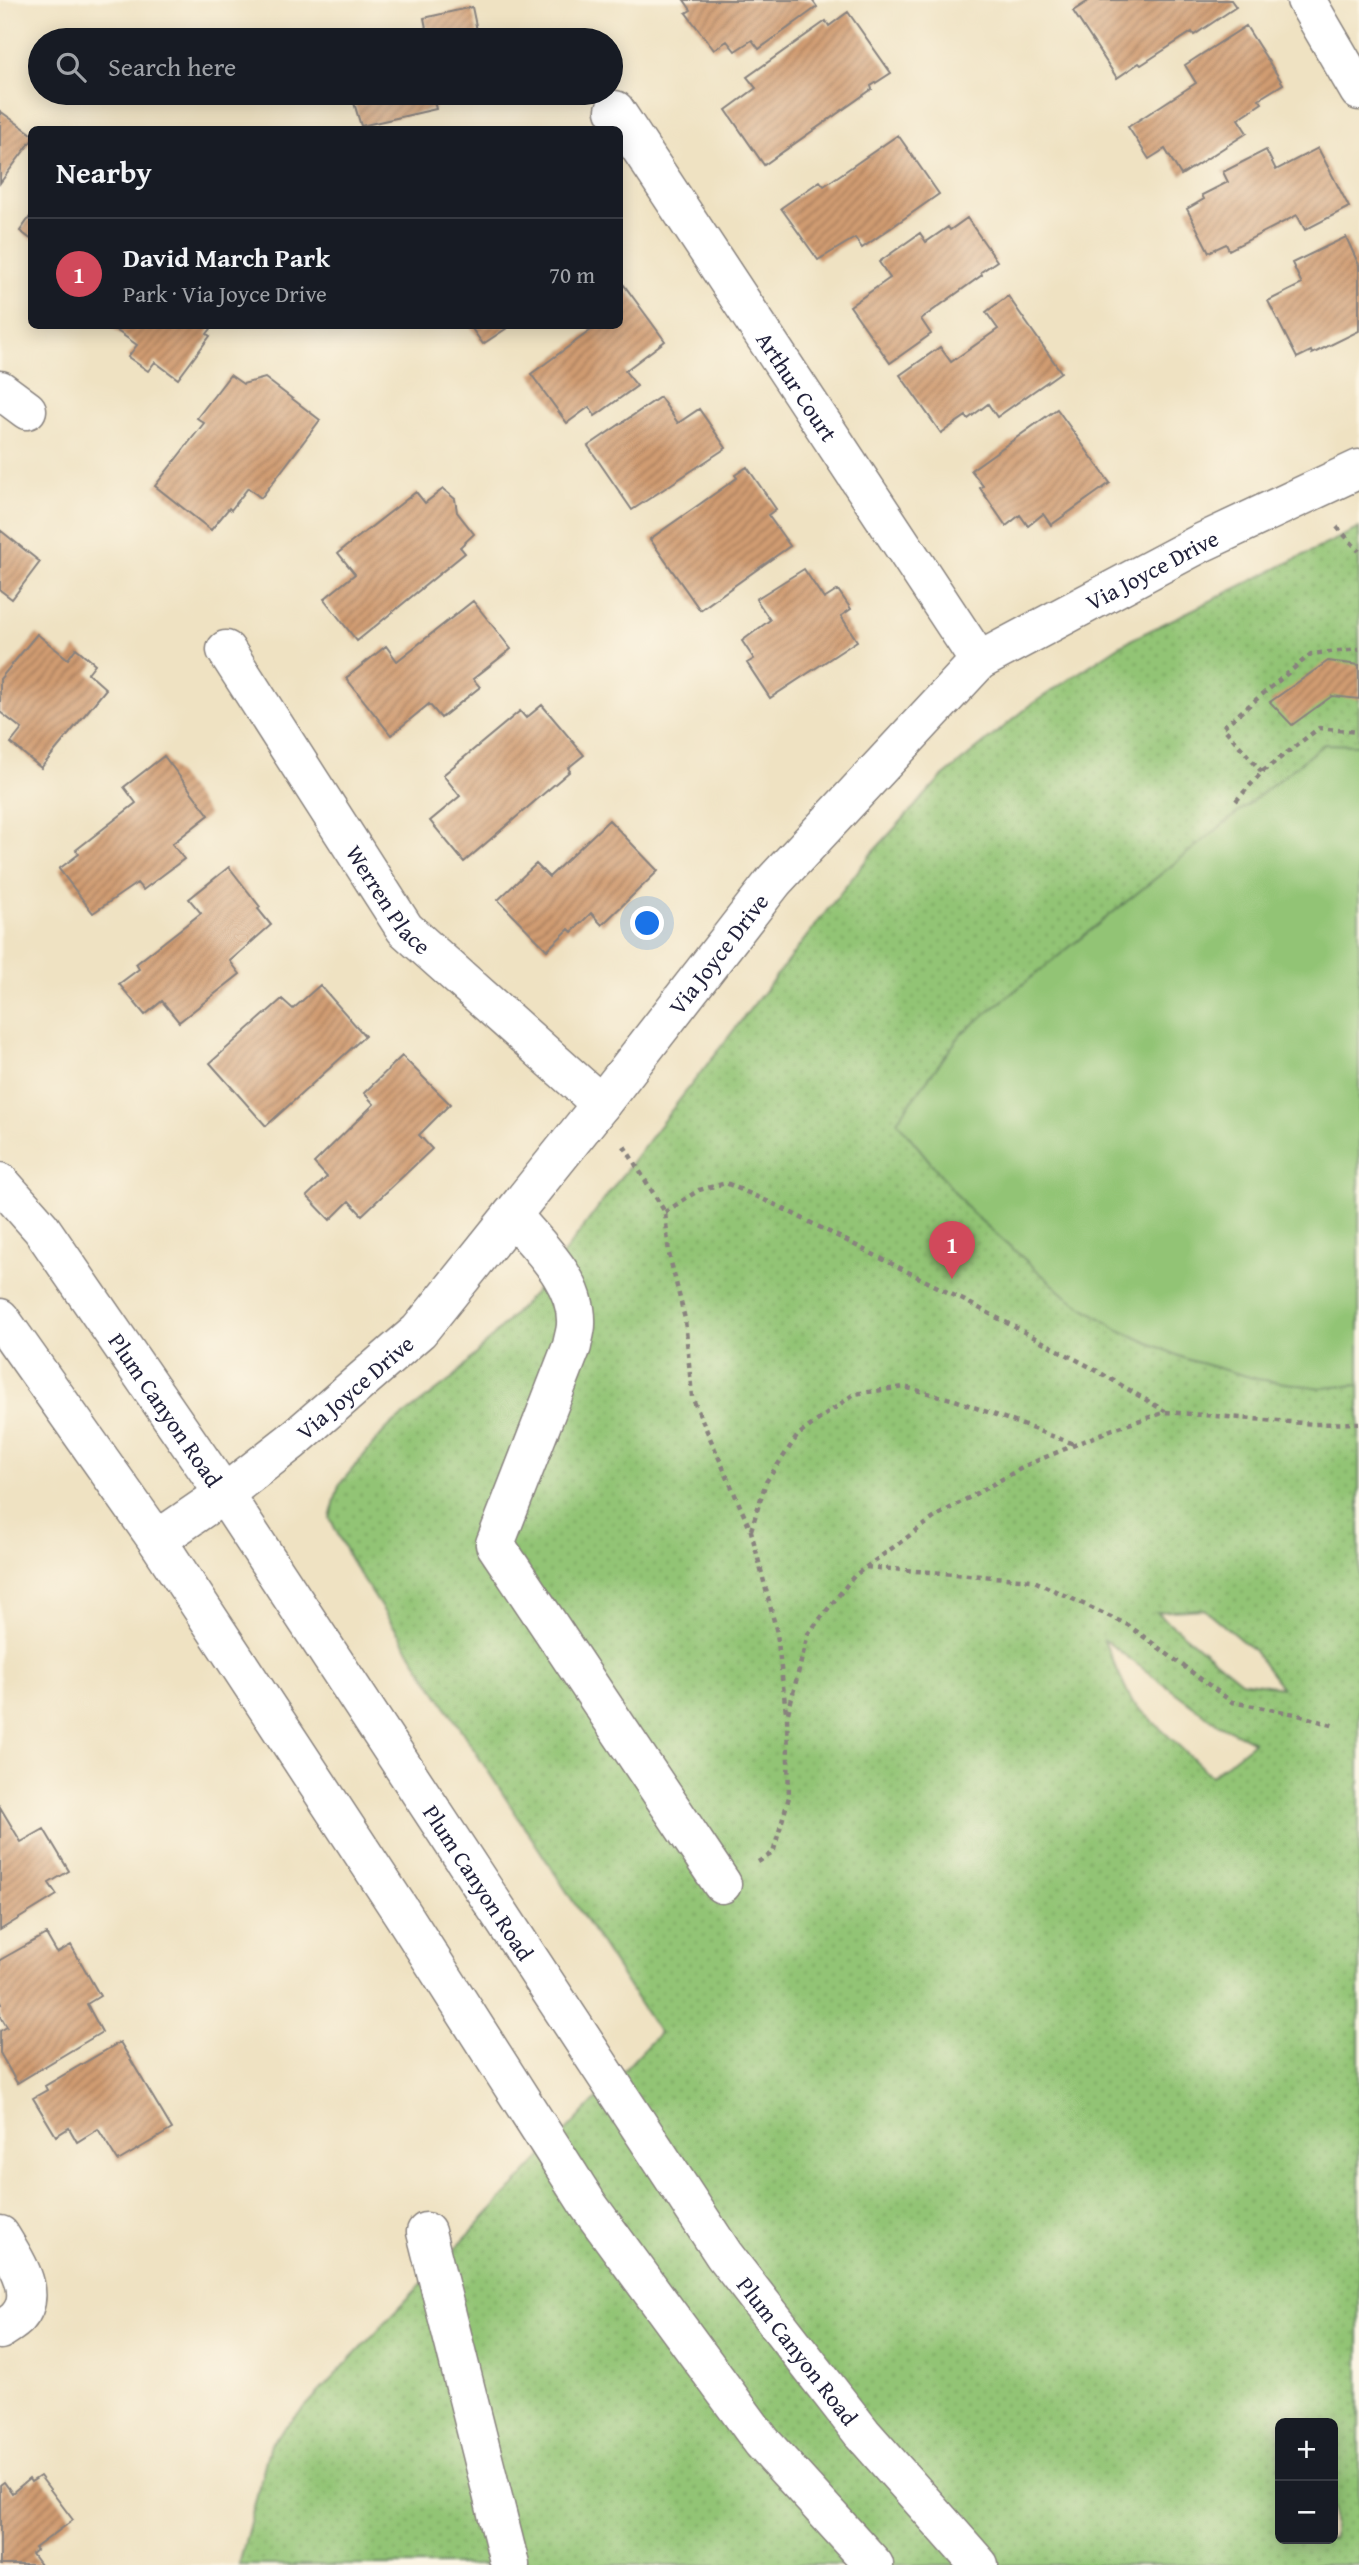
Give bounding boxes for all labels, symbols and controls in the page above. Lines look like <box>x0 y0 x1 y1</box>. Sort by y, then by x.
search box <box>28 28 623 105</box>
text: Search here <box>108 47 236 86</box>
icon: search <box>52 48 90 86</box>
text: Nearby <box>56 150 152 194</box>
text: David March Park <box>123 238 330 277</box>
text: 1 <box>73 258 85 291</box>
text: 70 m <box>549 258 595 291</box>
text: Park · Via Joyce Drive <box>123 277 327 310</box>
street label: Arthur Court <box>749 325 846 448</box>
street label: Via Joyce Drive <box>1080 521 1223 618</box>
street label: Werren Place <box>339 838 439 961</box>
street label: Via Joyce Drive <box>660 886 775 1021</box>
your location <box>630 906 664 940</box>
pin: 1 <box>929 1221 975 1279</box>
street label: Plum Canyon Road <box>101 1326 231 1494</box>
street label: Via Joyce Drive <box>289 1327 420 1447</box>
street label: Plum Canyon Road <box>416 1798 543 1967</box>
street label: Plum Canyon Road <box>730 2269 867 2433</box>
map controls <box>1275 2418 1338 2544</box>
button: + <box>1275 2418 1338 2481</box>
button: − <box>1275 2481 1338 2544</box>

